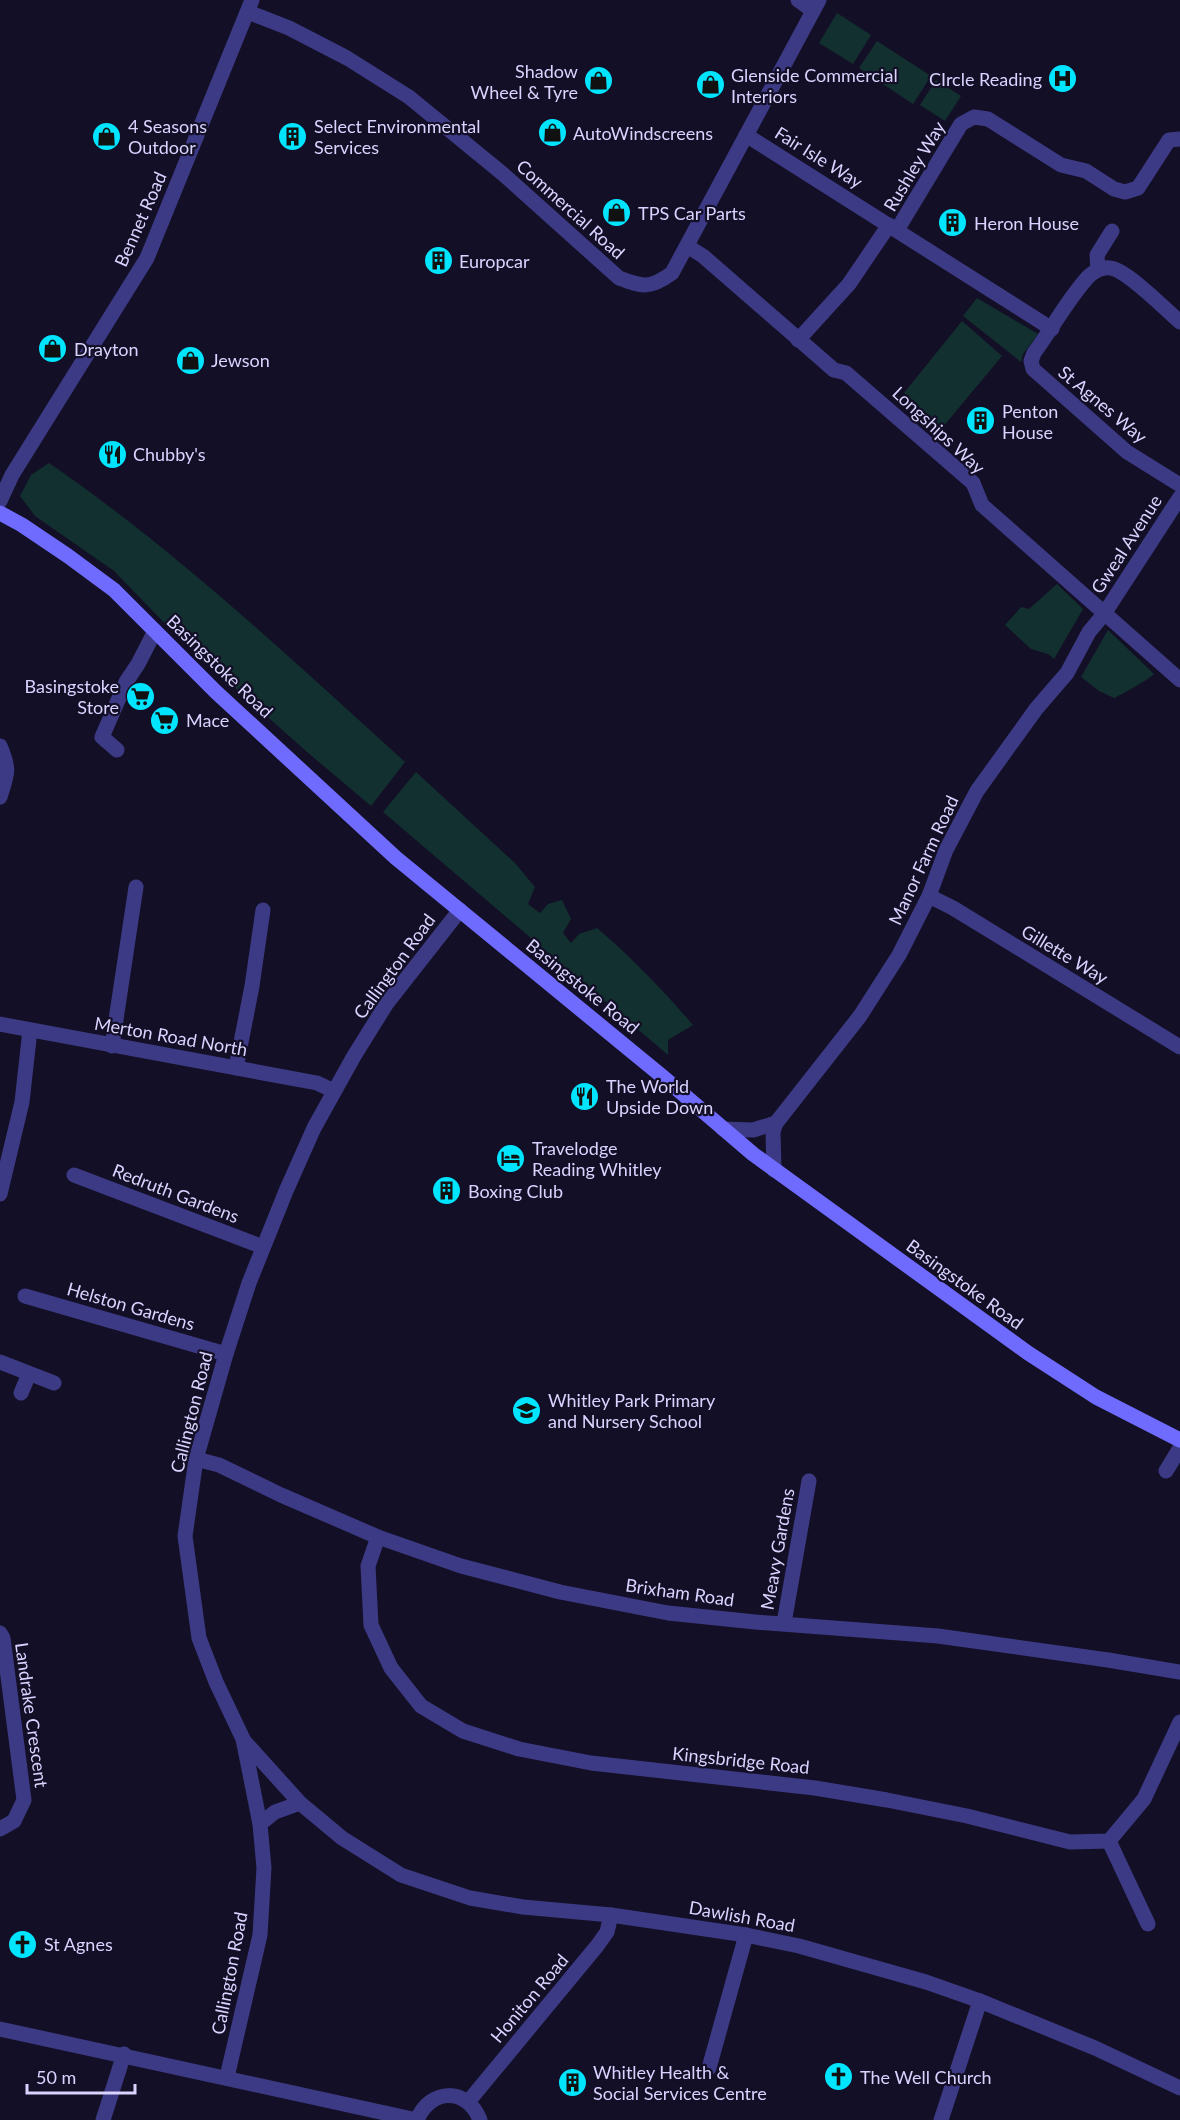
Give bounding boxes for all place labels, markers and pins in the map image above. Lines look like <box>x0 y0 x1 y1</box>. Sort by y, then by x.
place label: Shadow Wheel & Tyre <box>471 60 578 103</box>
hospital icon: CIrcle Reading <box>1047 63 1079 95</box>
place label: Glenside Commercial Interiors <box>731 64 898 107</box>
shop icon: Shadow Wheel & Tyre <box>583 65 615 97</box>
place label: CIrcle Reading <box>929 68 1042 90</box>
shop icon: Glenside Commercial Interiors <box>694 69 726 101</box>
place label: 4 Seasons Outdoor <box>128 115 207 158</box>
place label: Select Environmental Services <box>314 115 481 158</box>
shop icon: AutoWindscreens <box>536 117 568 149</box>
shop icon: 4 Seasons Outdoor <box>91 120 123 152</box>
building icon: Select Environmental Services <box>277 120 309 152</box>
place label: AutoWindscreens <box>573 122 713 144</box>
shop icon: TPS Car Parts <box>601 197 633 229</box>
place label: TPS Car Parts <box>638 202 746 224</box>
building icon: Heron House <box>937 207 969 239</box>
place label: Heron House <box>974 212 1079 234</box>
building icon: Europcar <box>422 245 454 277</box>
place label: Europcar <box>459 250 530 272</box>
shop icon: Drayton <box>37 333 69 365</box>
place label: Drayton <box>74 338 139 360</box>
shop icon: Jewson <box>174 344 206 376</box>
place label: Jewson <box>211 349 270 371</box>
place label: Penton House <box>1002 400 1058 443</box>
building icon: Penton House <box>965 405 997 437</box>
restaurant icon: Chubby's <box>96 438 128 470</box>
place label: Chubby's <box>133 443 206 465</box>
place label: Basingstoke Store <box>24 675 119 718</box>
supermarket icon: Basingstoke Store <box>124 680 156 712</box>
supermarket icon: Mace <box>149 704 181 736</box>
place label: Mace <box>186 709 229 731</box>
place label: The World Upside Down <box>606 1075 713 1118</box>
restaurant icon: The World Upside Down <box>569 1080 601 1112</box>
place label: Travelodge Reading Whitley <box>532 1137 662 1180</box>
hotel icon: Travelodge Reading Whitley <box>495 1142 527 1174</box>
building icon: Boxing Club <box>431 1175 463 1207</box>
place label: Boxing Club <box>468 1180 563 1202</box>
place label: Whitley Park Primary and Nursery School <box>548 1389 716 1432</box>
school or university icon: Whitley Park Primary and Nursery School <box>511 1394 543 1426</box>
church icon: St Agnes <box>7 1928 39 1960</box>
place label: St Agnes <box>44 1933 113 1955</box>
place label: Whitley Health & Social Services Centre <box>593 2061 767 2104</box>
church icon: The Well Church <box>823 2061 855 2093</box>
building icon: Whitley Health & Social Services Centre <box>556 2066 588 2098</box>
place label: The Well Church <box>860 2066 992 2088</box>

